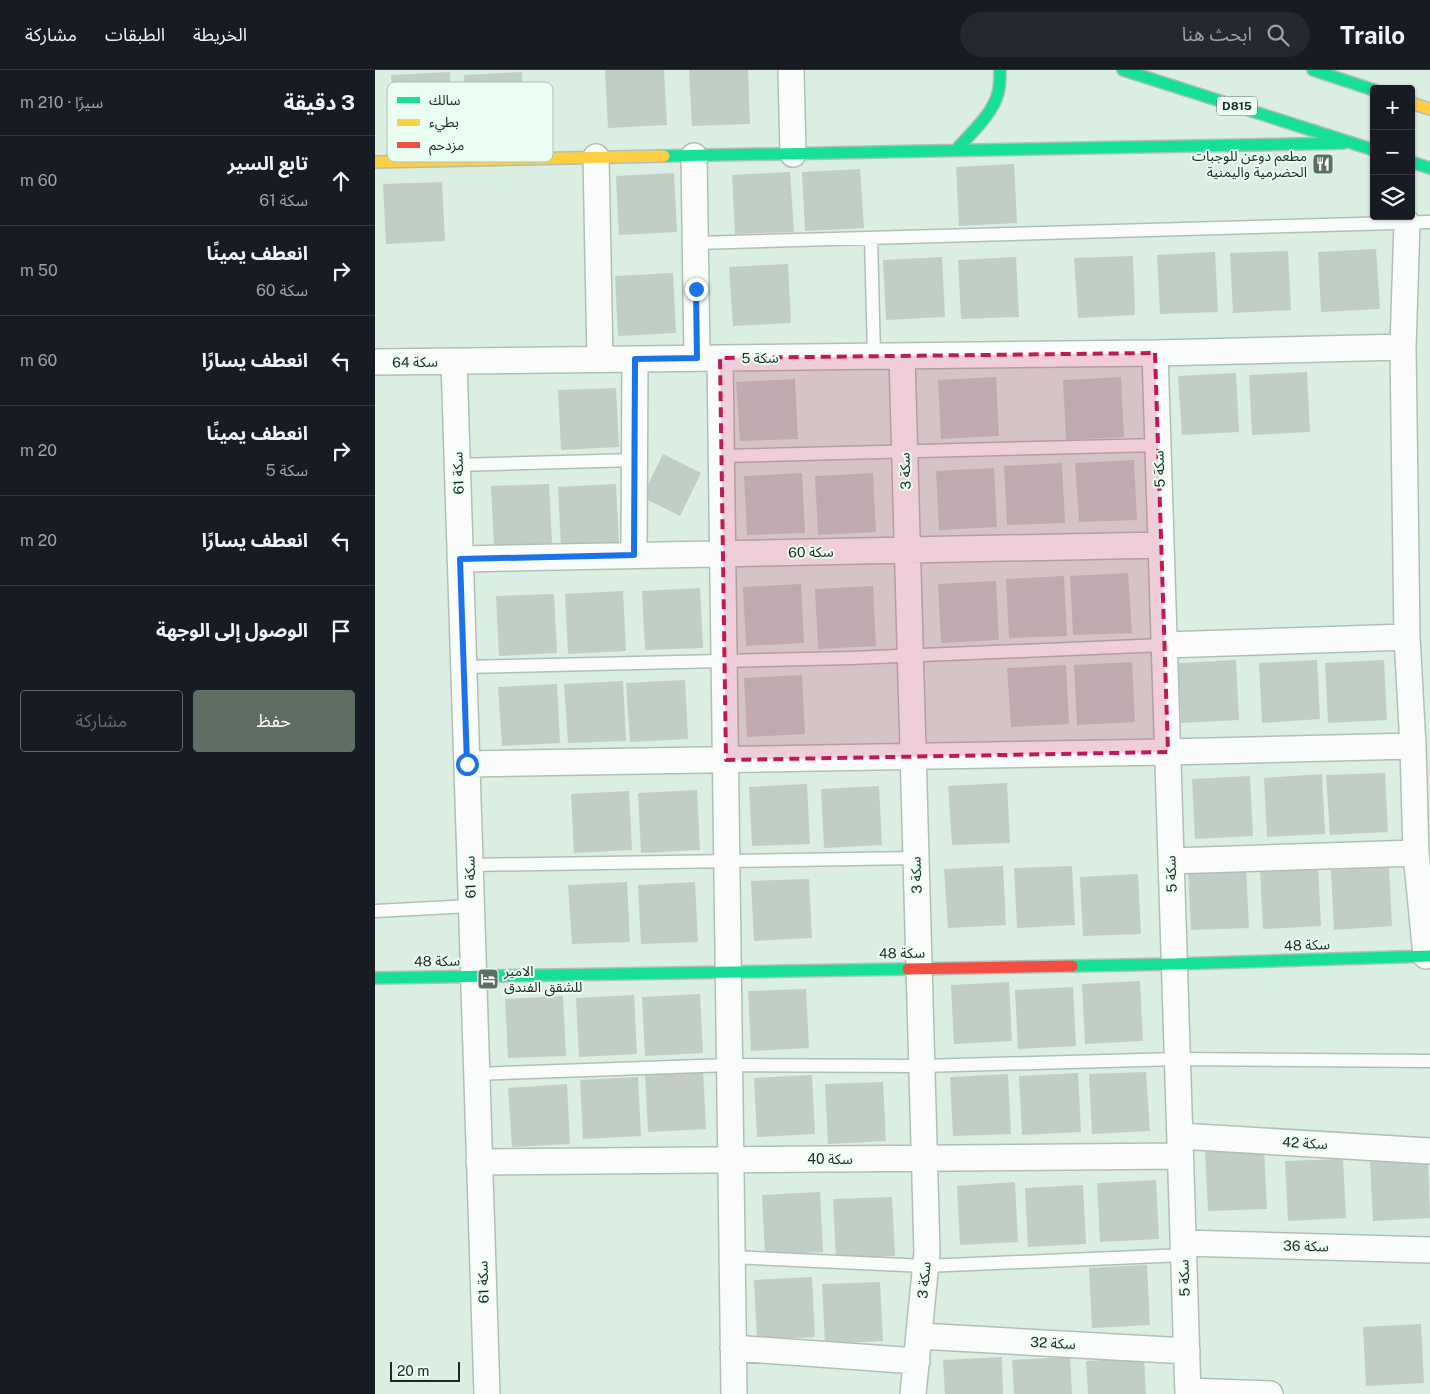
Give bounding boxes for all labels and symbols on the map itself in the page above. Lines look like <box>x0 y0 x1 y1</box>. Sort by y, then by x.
legend <box>387 82 553 162</box>
text: سالك <box>429 92 461 108</box>
road number: D815 <box>1217 97 1257 116</box>
text: بطيء <box>429 114 459 133</box>
text: مزدحم <box>429 137 464 156</box>
place label: مطعم دوعن للوجبات الحضرمية واليمنية <box>1192 148 1307 181</box>
restaurant icon: مطعم دوعن للوجبات الحضرمية واليمنية <box>1311 152 1335 176</box>
route end <box>685 278 708 301</box>
street label: سكة 5 <box>741 350 779 366</box>
street label: سكة 64 <box>392 354 438 370</box>
street label: سكة 5 <box>1150 450 1168 488</box>
street label: سكة 61 <box>449 451 467 495</box>
street label: سكة 3 <box>896 452 914 490</box>
street label: سكة 60 <box>788 544 834 560</box>
route start <box>456 753 479 776</box>
street label: سكة 61 <box>461 855 479 899</box>
street label: سكة 5 <box>1162 855 1180 893</box>
street label: سكة 3 <box>907 856 925 894</box>
street label: سكة 48 <box>1284 936 1330 954</box>
street label: سكة 48 <box>879 945 925 961</box>
street label: سكة 48 <box>414 953 460 969</box>
place label: الامير للشقق الفندق <box>503 963 582 997</box>
hotel icon: الامير للشقق الفندق <box>476 967 500 991</box>
street label: سكة 42 <box>1282 1134 1328 1152</box>
street label: سكة 40 <box>807 1151 853 1167</box>
street label: سكة 36 <box>1283 1238 1329 1254</box>
street label: سكة 5 <box>1175 1259 1193 1297</box>
street label: سكة 61 <box>474 1260 492 1304</box>
street label: سكة 3 <box>914 1261 934 1299</box>
street label: سكة 32 <box>1030 1334 1076 1352</box>
scale bar <box>390 1359 460 1382</box>

